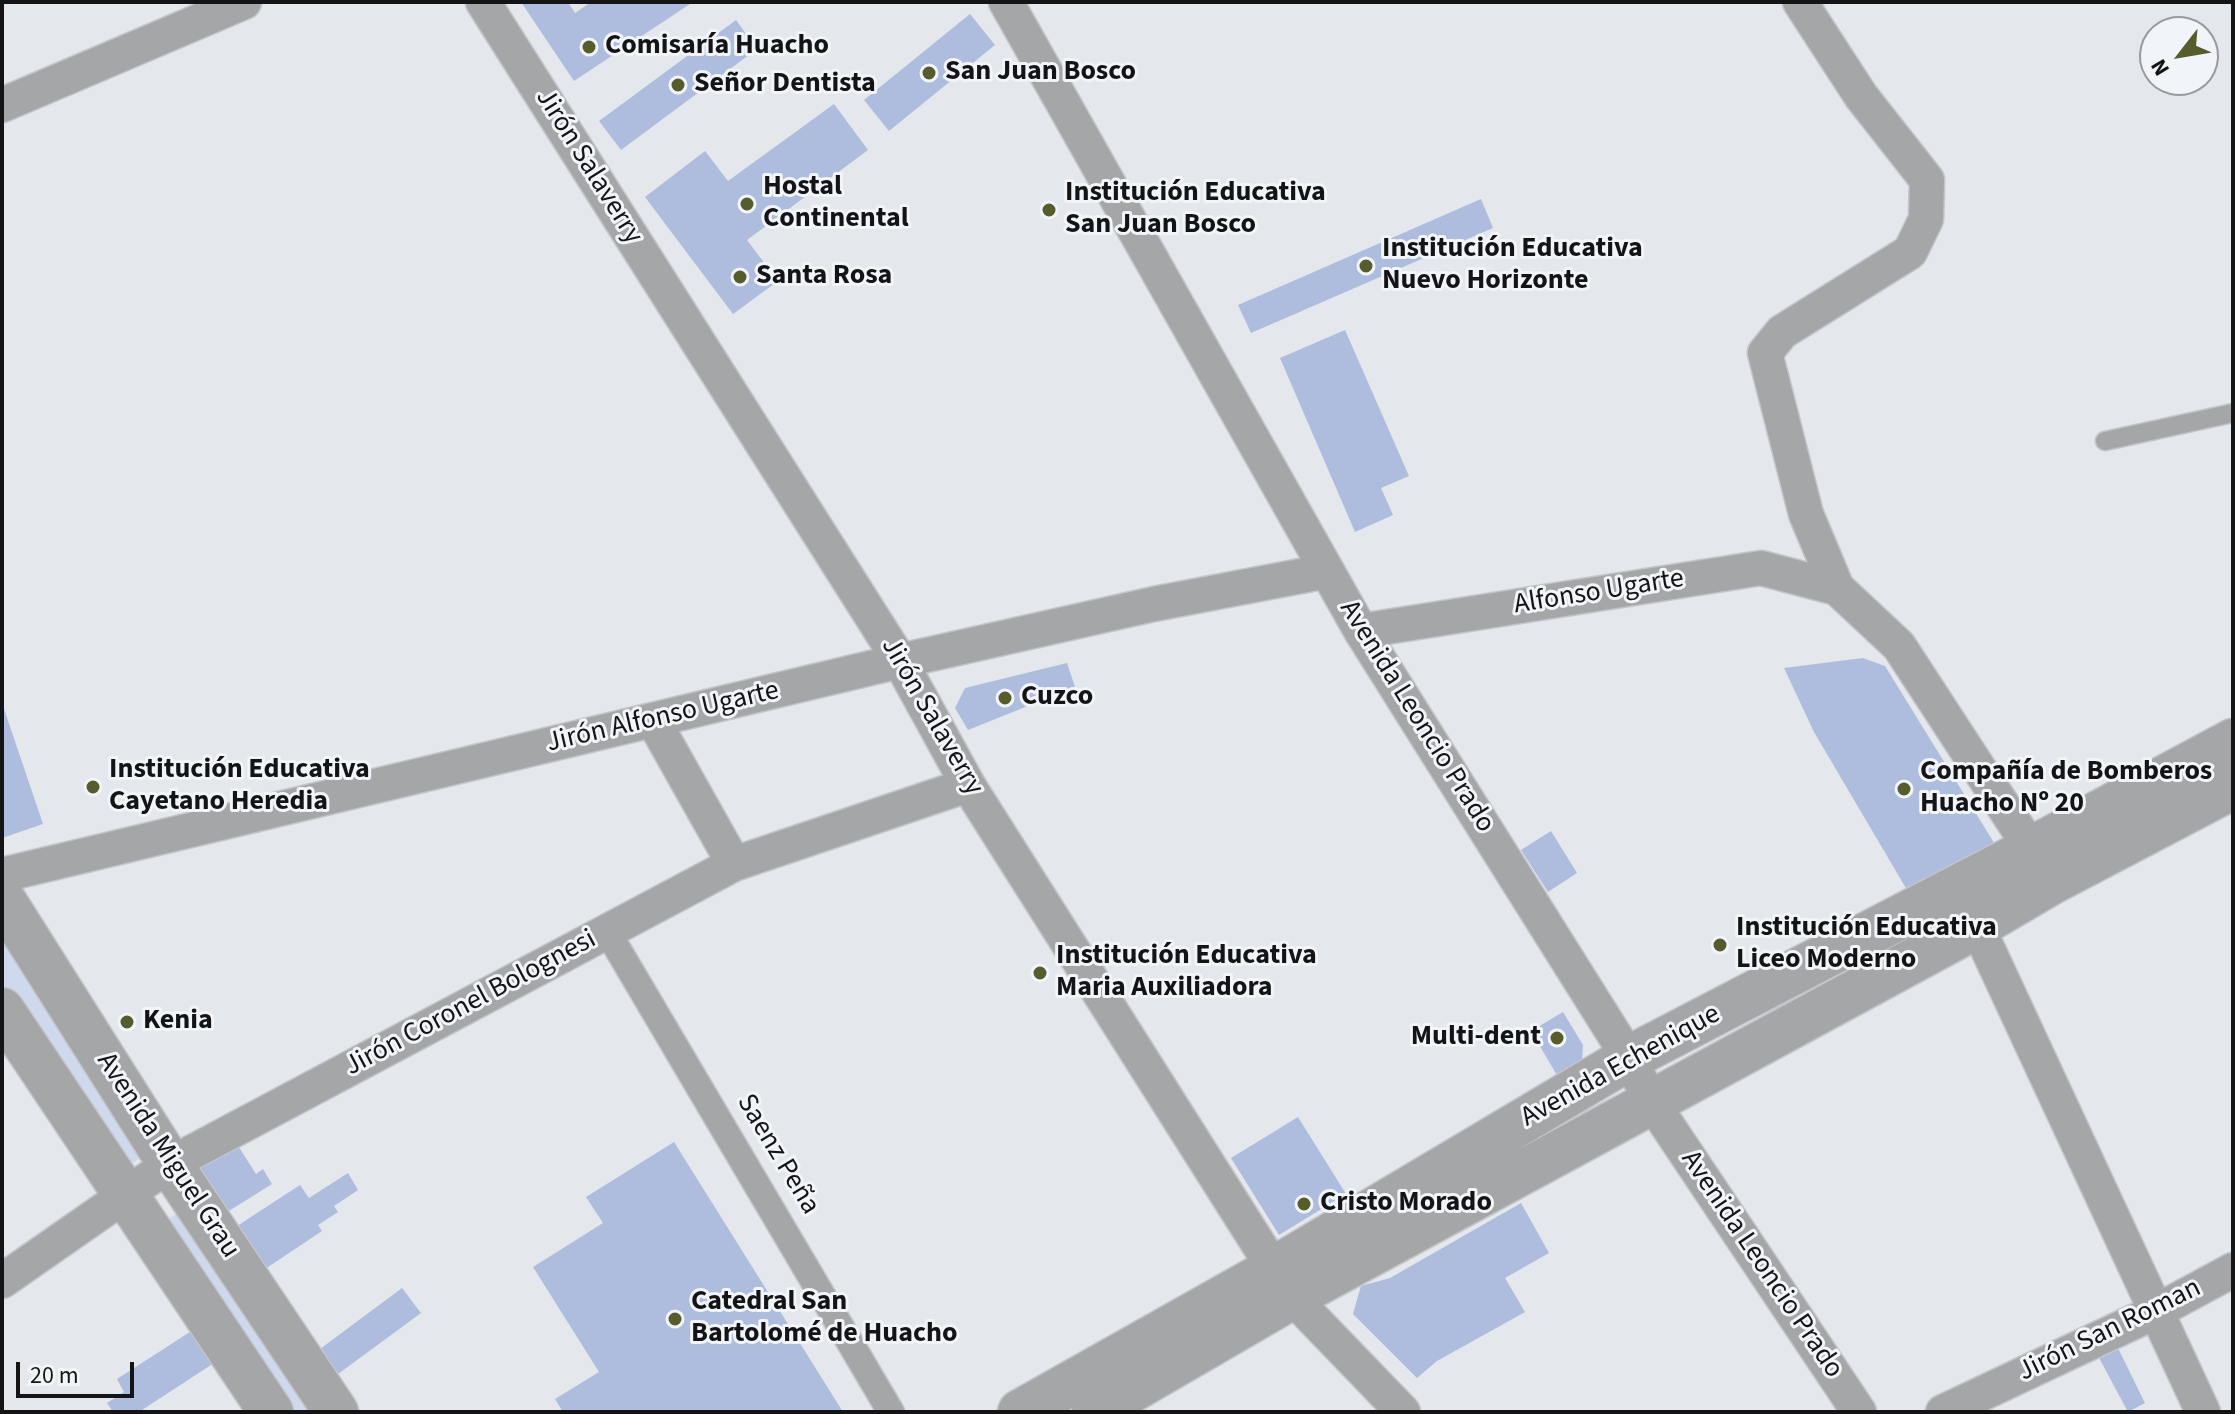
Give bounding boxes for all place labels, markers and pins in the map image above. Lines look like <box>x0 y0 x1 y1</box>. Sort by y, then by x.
place label: Comisaría Huacho <box>605 30 829 64</box>
marker: Comisaría Huacho <box>580 38 598 56</box>
place label: San Juan Bosco <box>945 56 1136 90</box>
marker: San Juan Bosco <box>920 64 938 82</box>
place label: Señor Dentista <box>694 68 876 102</box>
marker: Señor Dentista <box>669 76 687 94</box>
place label: Hostal Continental <box>763 171 909 237</box>
place label: Institución Educativa San Juan Bosco <box>1065 177 1326 243</box>
marker: Hostal Continental <box>738 195 756 213</box>
marker: Institución Educativa San Juan Bosco <box>1040 201 1058 219</box>
place label: Institución Educativa Nuevo Horizonte <box>1382 233 1643 299</box>
marker: Institución Educativa Nuevo Horizonte <box>1357 257 1375 275</box>
place label: Santa Rosa <box>756 260 892 294</box>
marker: Santa Rosa <box>731 268 749 286</box>
place label: Cuzco <box>1021 681 1093 715</box>
marker: Cuzco <box>996 689 1014 707</box>
place label: Institución Educativa Cayetano Heredia <box>109 754 370 820</box>
place label: Compañía de Bomberos Huacho Nº 20 <box>1920 756 2212 822</box>
marker: Institución Educativa Cayetano Heredia <box>84 778 102 796</box>
marker: Compañía de Bomberos Huacho Nº 20 <box>1895 780 1913 798</box>
place label: Institución Educativa Liceo Moderno <box>1736 912 1997 978</box>
marker: Institución Educativa Liceo Moderno <box>1711 936 1729 954</box>
place label: Institución Educativa Maria Auxiliadora <box>1056 940 1317 1006</box>
marker: Institución Educativa Maria Auxiliadora <box>1031 964 1049 982</box>
place label: Kenia <box>143 1005 213 1039</box>
marker: Kenia <box>118 1013 136 1031</box>
place label: Multi-dent <box>1411 1021 1541 1055</box>
marker: Multi-dent <box>1548 1029 1566 1047</box>
place label: Cristo Morado <box>1320 1187 1492 1221</box>
marker: Cristo Morado <box>1295 1195 1313 1213</box>
place label: Catedral San Bartolomé de Huacho <box>691 1286 958 1352</box>
marker: Catedral San Bartolomé de Huacho <box>666 1310 684 1328</box>

